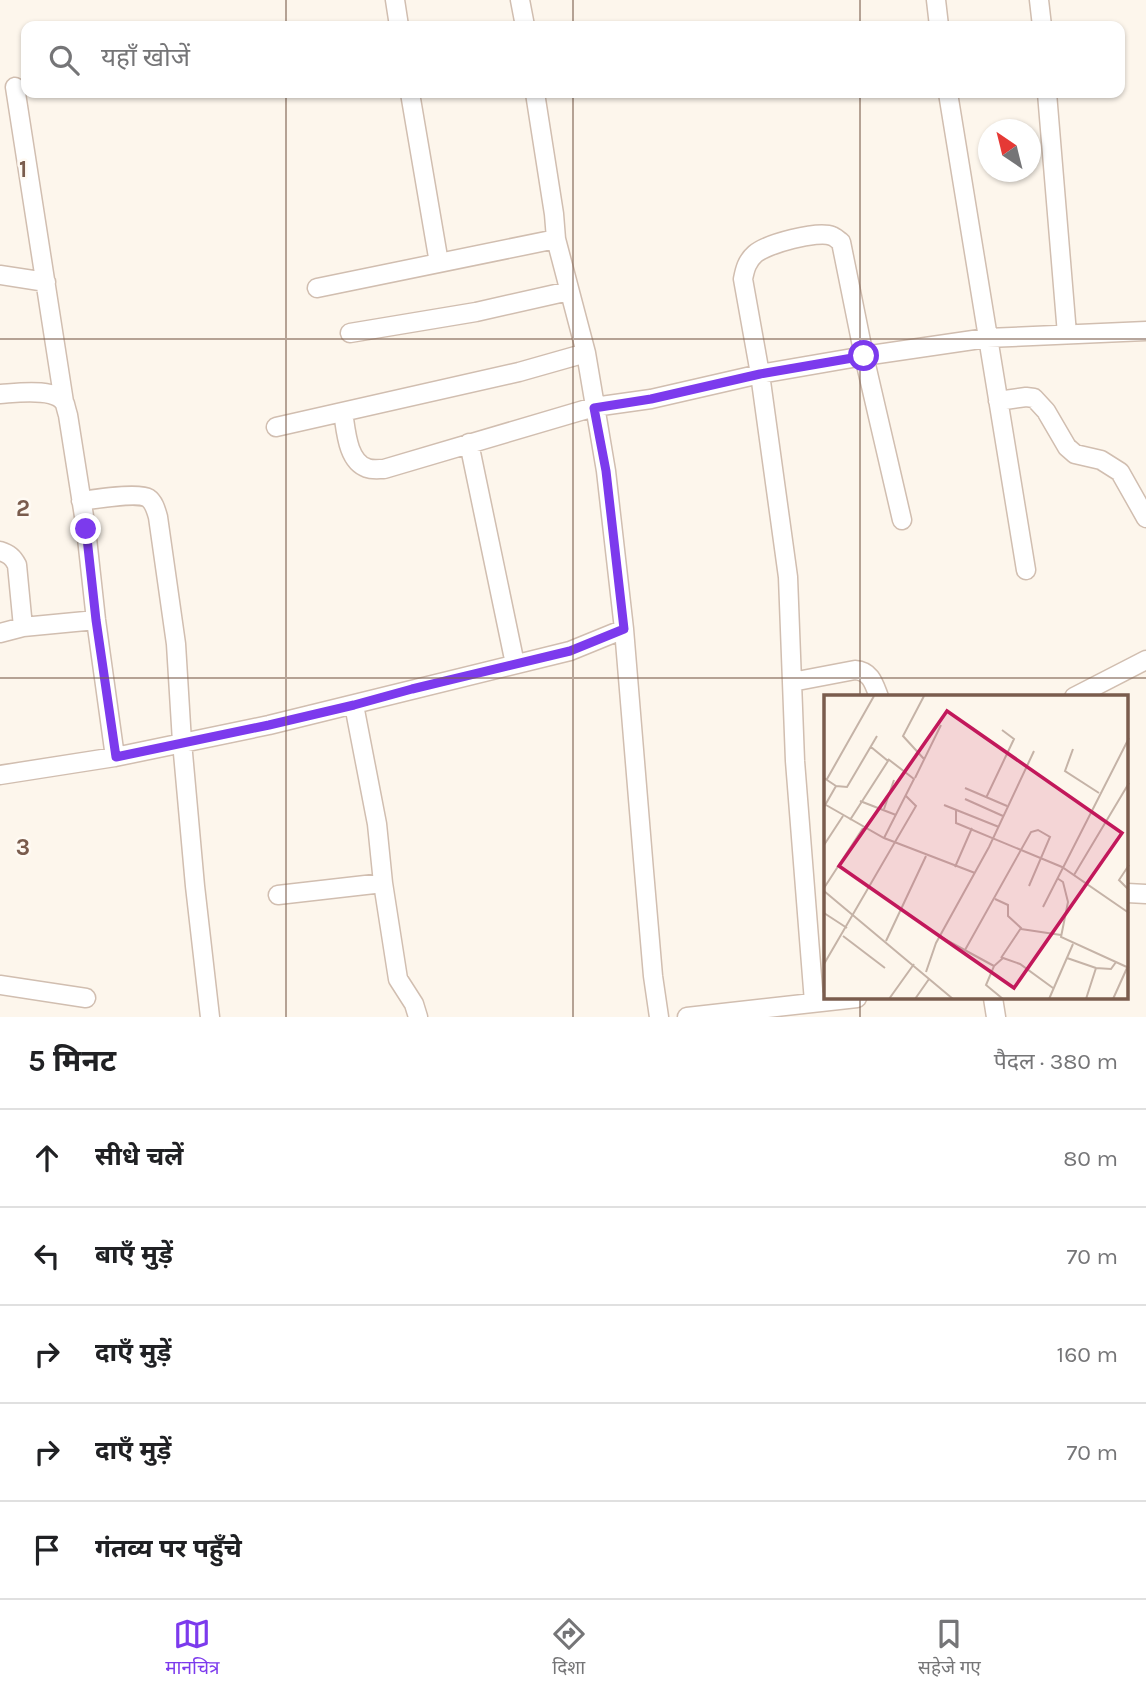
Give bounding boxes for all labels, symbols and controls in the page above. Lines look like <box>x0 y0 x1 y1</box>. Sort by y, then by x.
search box <box>21 21 1125 98</box>
icon: search <box>45 41 83 79</box>
text: यहाँ खोजें <box>101 42 190 73</box>
north arrow <box>978 119 1041 182</box>
text: 1 <box>19 156 27 183</box>
route start <box>848 340 879 371</box>
text: 2 <box>16 495 30 522</box>
route end <box>70 513 101 544</box>
inset map <box>824 695 1128 1000</box>
text: 3 <box>16 834 30 861</box>
text: 5 मिनट <box>28 1043 116 1079</box>
text: पैदल · 380 m <box>994 1048 1118 1075</box>
icon: ahead <box>28 1139 66 1177</box>
text: सीधे चलें <box>95 1141 184 1172</box>
text: 80 m <box>1063 1145 1118 1172</box>
icon: left <box>28 1237 66 1275</box>
text: बाएँ मुड़ें <box>95 1239 173 1270</box>
text: 70 m <box>1067 1243 1118 1270</box>
icon: right <box>28 1335 66 1373</box>
text: दाएँ मुड़ें <box>95 1337 171 1368</box>
text: 160 m <box>1057 1341 1118 1368</box>
icon: right <box>28 1433 66 1471</box>
text: दाएँ मुड़ें <box>95 1435 171 1466</box>
text: 70 m <box>1067 1439 1118 1466</box>
icon: arrive <box>28 1531 66 1569</box>
text: गंतव्य पर पहुँचे <box>95 1533 242 1564</box>
tab: मानचित्र <box>165 1615 219 1682</box>
tab: दिशा <box>550 1615 588 1682</box>
tab: सहेजे गए <box>918 1615 981 1682</box>

